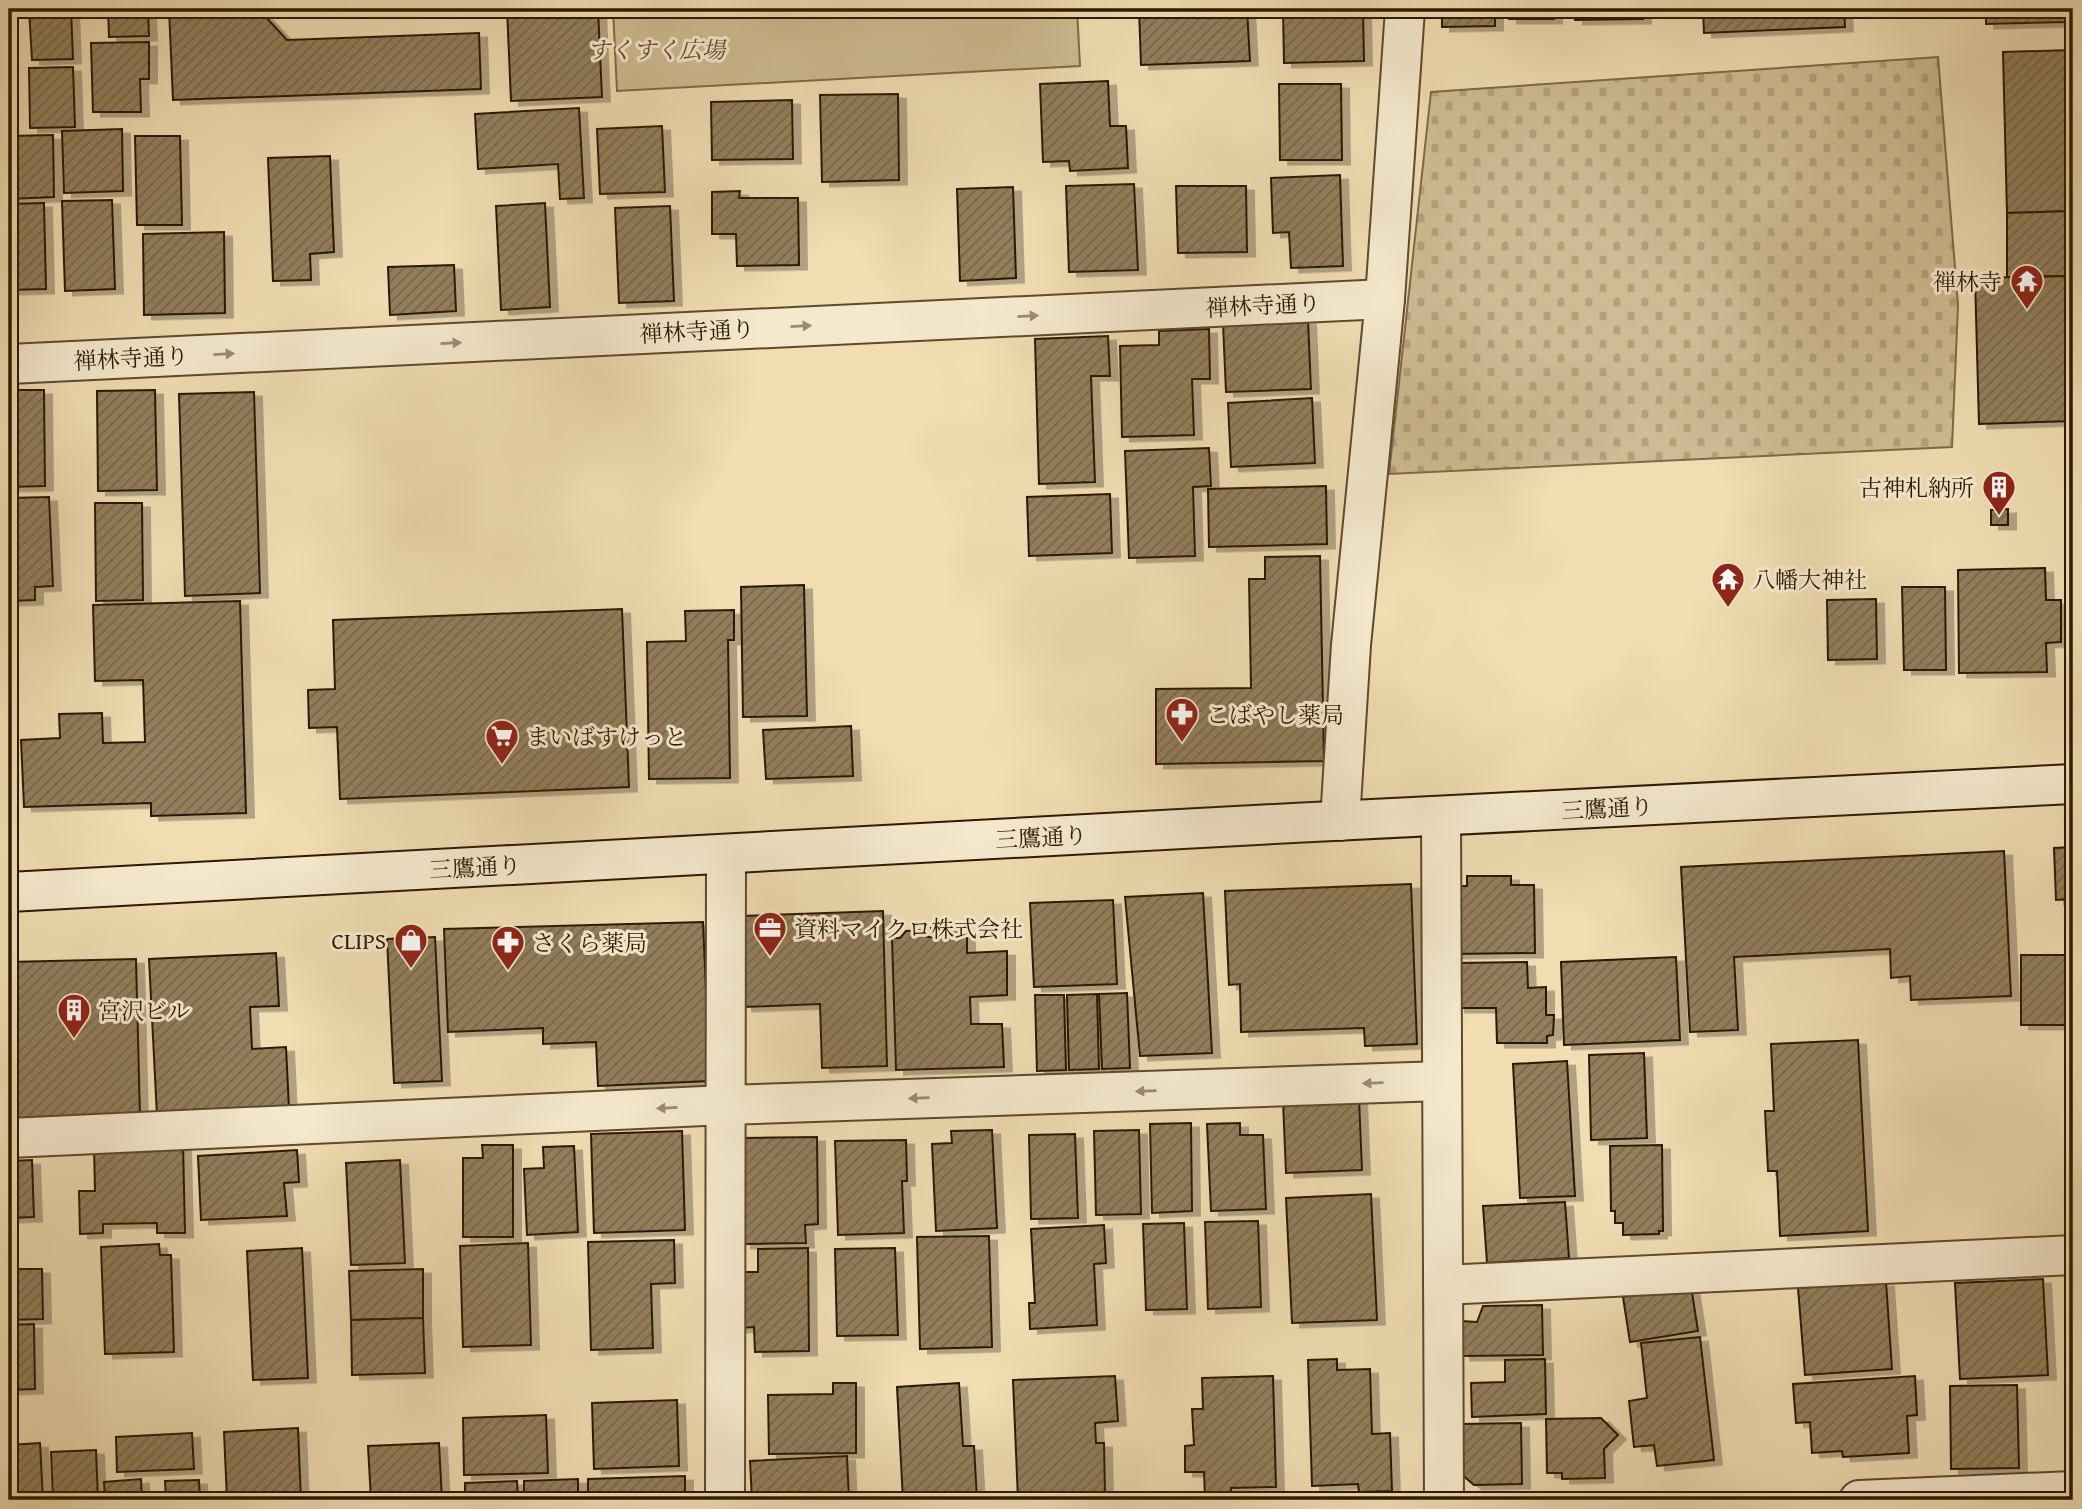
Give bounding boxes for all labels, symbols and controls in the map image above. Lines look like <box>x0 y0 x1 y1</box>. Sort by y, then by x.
park label: すくすく広場 <box>587 33 727 66</box>
temple icon: 禅林寺 <box>2008 262 2046 311</box>
place label: 禅林寺 <box>1933 265 2002 298</box>
street label: 禅林寺通り <box>1205 286 1321 324</box>
one-way arrow <box>1017 310 1039 321</box>
street label: 禅林寺通り <box>639 312 755 350</box>
one-way arrow <box>790 321 812 332</box>
one-way arrow <box>440 337 462 348</box>
street label: 禅林寺通り <box>73 339 189 377</box>
one-way arrow <box>213 348 235 359</box>
building icon: 古神札納所 <box>1980 468 2018 517</box>
place label: 古神札納所 <box>1859 471 1974 504</box>
temple icon: 八幡大神社 <box>1709 560 1747 609</box>
place label: 八幡大神社 <box>1752 563 1867 596</box>
pharmacy icon: こばやし薬局 <box>1163 695 1201 744</box>
place label: こばやし薬局 <box>1206 698 1344 731</box>
supermarket icon: まいばすけっと <box>483 717 521 766</box>
place label: まいばすけっと <box>526 720 687 753</box>
street label: 三鷹通り <box>1560 789 1654 827</box>
street label: 三鷹通り <box>994 818 1088 856</box>
street label: 三鷹通り <box>428 848 522 886</box>
office icon: 資料マイクロ株式会社 <box>751 909 789 958</box>
place label: 資料マイクロ株式会社 <box>794 912 1023 945</box>
shop icon: CLIPS <box>392 921 430 970</box>
pharmacy icon: さくら薬局 <box>489 923 527 972</box>
place label: CLIPS <box>332 924 386 957</box>
place label: さくら薬局 <box>532 926 647 959</box>
building icon: 宮沢ビル <box>55 991 93 1040</box>
place label: 宮沢ビル <box>98 994 190 1027</box>
one-way arrow <box>1362 1077 1384 1088</box>
one-way arrow <box>1135 1085 1157 1096</box>
one-way arrow <box>908 1093 930 1104</box>
one-way arrow <box>656 1102 678 1113</box>

